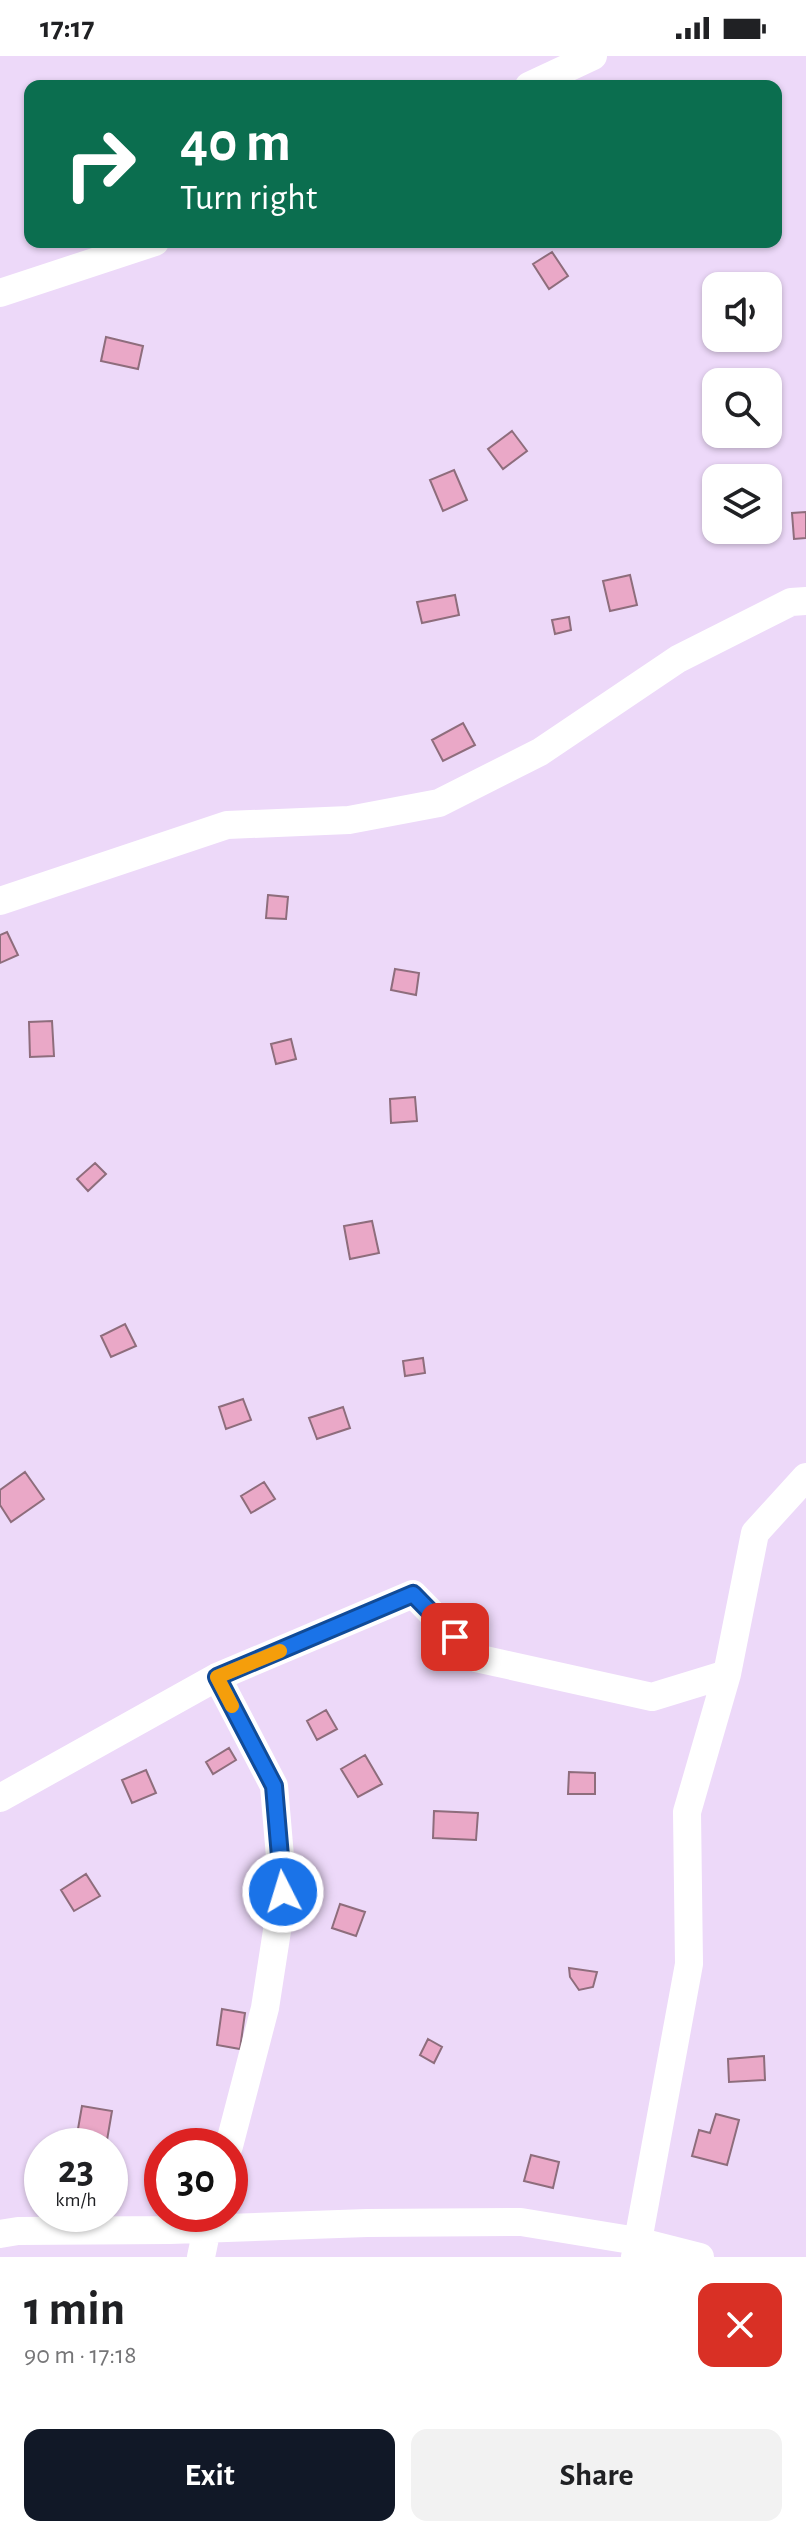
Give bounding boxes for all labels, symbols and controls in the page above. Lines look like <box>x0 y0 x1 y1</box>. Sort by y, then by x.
text: 17:17 <box>40 13 94 43</box>
icon: right <box>48 112 152 216</box>
text: 40 m <box>180 115 291 171</box>
text: Turn right <box>180 180 317 216</box>
map controls <box>702 272 782 544</box>
button: sound <box>702 272 782 352</box>
button: search <box>702 368 782 448</box>
button: layers <box>702 464 782 544</box>
pin <box>421 1603 489 1671</box>
icon: arrive <box>433 1615 477 1659</box>
position arrow <box>241 1850 325 1934</box>
speed limit sign: 30 <box>144 2128 248 2232</box>
text: 23 <box>58 2150 94 2190</box>
text: km/h <box>55 2190 97 2210</box>
button: close <box>698 2283 782 2367</box>
text: 1 min <box>24 2286 125 2334</box>
text: 90 m · 17:18 <box>24 2342 137 2368</box>
button: Exit <box>24 2429 395 2521</box>
button: Share <box>411 2429 782 2521</box>

